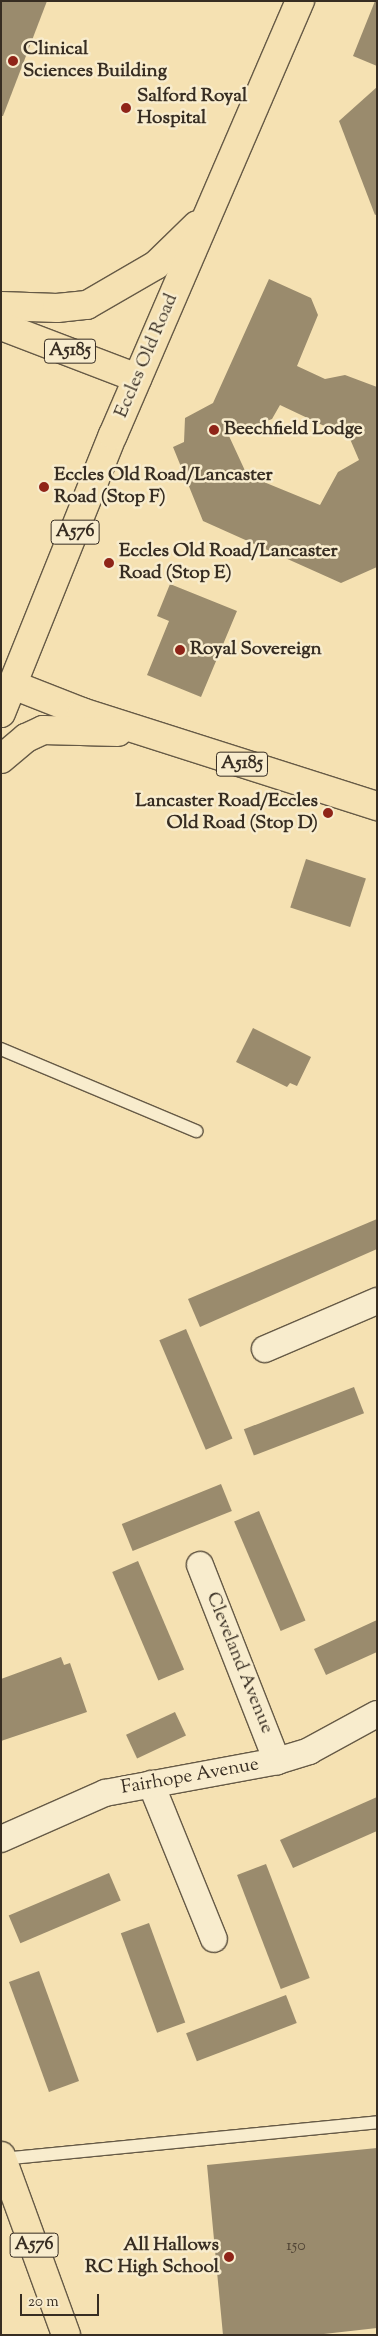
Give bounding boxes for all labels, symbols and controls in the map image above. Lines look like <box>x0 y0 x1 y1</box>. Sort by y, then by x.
place label: Clinical Sciences Building <box>23 39 167 83</box>
marker: Clinical Sciences Building <box>7 55 19 67</box>
place label: Salford Royal Hospital <box>137 86 247 130</box>
marker: Salford Royal Hospital <box>119 101 133 115</box>
street label: Eccles Old Road <box>111 290 183 422</box>
road number: A5185 <box>44 336 96 366</box>
place label: Beechfield Lodge <box>224 419 363 441</box>
marker: Beechfield Lodge <box>208 424 220 436</box>
place label: Eccles Old Road/Lancaster Road (Stop F) <box>54 465 273 509</box>
marker: Eccles Old Road/Lancaster Road (Stop F) <box>38 481 50 493</box>
road number: A576 <box>50 516 100 548</box>
place label: Eccles Old Road/Lancaster Road (Stop E) <box>119 541 338 585</box>
marker: Eccles Old Road/Lancaster Road (Stop E) <box>103 557 115 569</box>
place label: Royal Sovereign <box>190 639 322 661</box>
marker: Royal Sovereign <box>174 644 186 656</box>
road number: A5185 <box>216 749 268 780</box>
place label: Lancaster Road/Eccles Old Road (Stop D) <box>135 791 318 835</box>
marker: Lancaster Road/Eccles Old Road (Stop D) <box>322 807 334 819</box>
street label: Cleveland Avenue <box>200 1589 278 1737</box>
street label: Fairhope Avenue <box>119 1754 261 1800</box>
road number: A576 <box>9 2230 59 2260</box>
place label: All Hallows RC High School <box>85 2235 219 2279</box>
house number: 150 <box>286 2237 306 2257</box>
marker: All Hallows RC High School <box>223 2251 235 2263</box>
scale bar <box>22 2284 101 2316</box>
text: 20 m <box>28 2292 59 2313</box>

